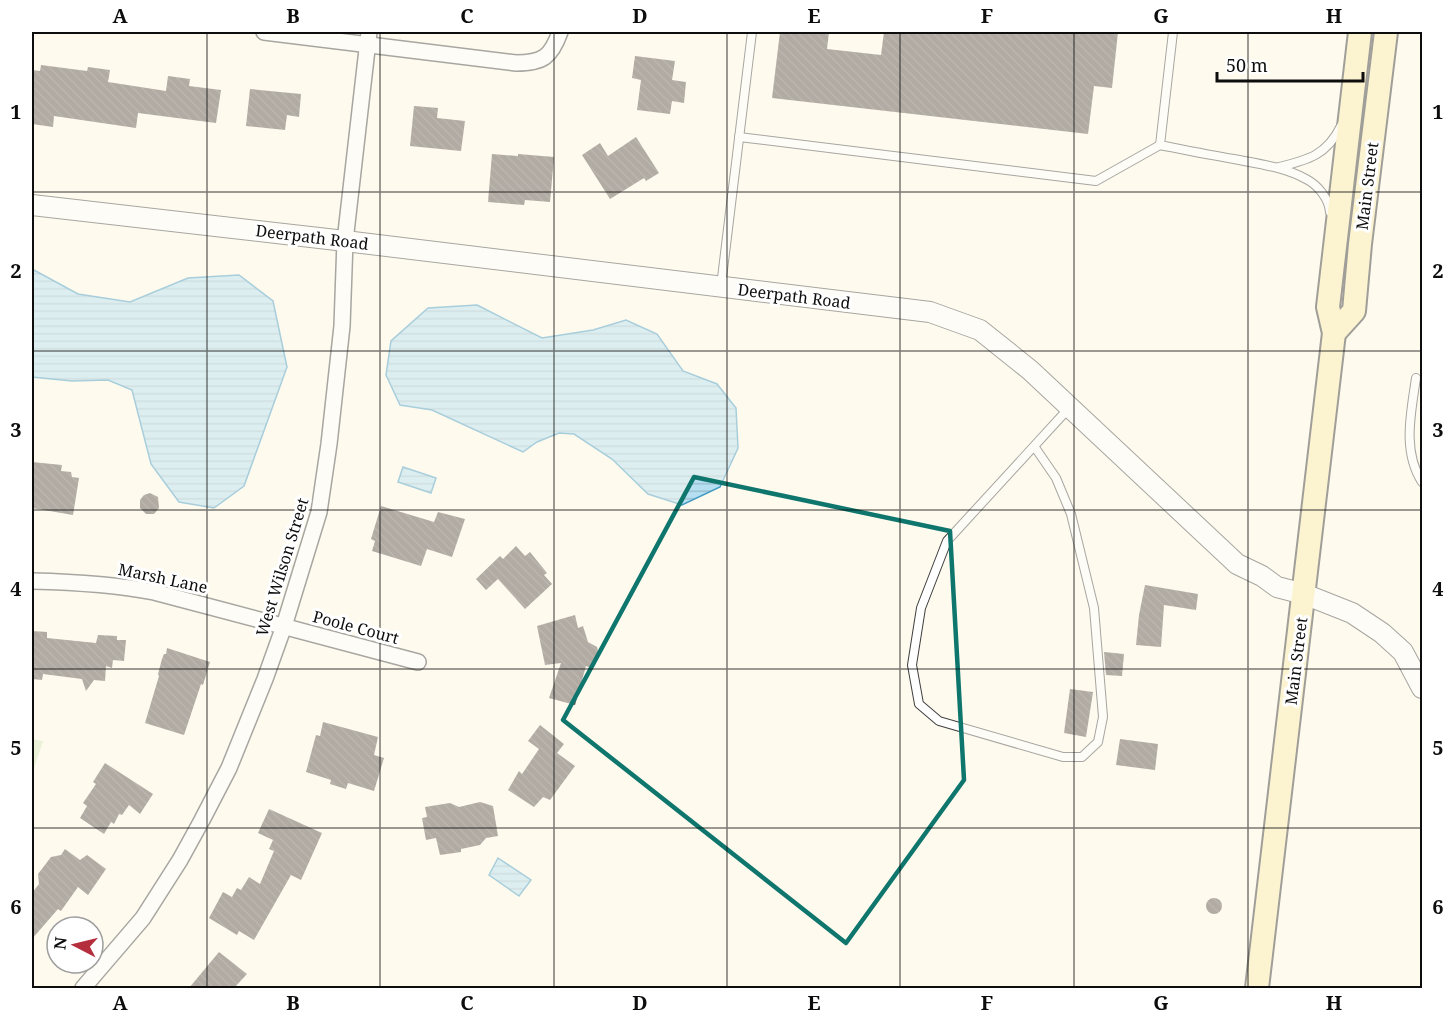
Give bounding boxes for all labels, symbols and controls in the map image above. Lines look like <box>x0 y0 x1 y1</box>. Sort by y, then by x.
text: A <box>112 2 128 29</box>
text: B <box>286 2 300 29</box>
text: C <box>460 2 474 29</box>
text: D <box>632 2 648 29</box>
text: E <box>807 2 821 29</box>
text: F <box>981 2 993 29</box>
text: G <box>1153 2 1169 29</box>
text: H <box>1326 2 1342 29</box>
scale bar <box>1217 45 1362 83</box>
text: 50 m <box>1226 53 1268 77</box>
text: 1 <box>10 98 22 125</box>
text: 1 <box>1432 98 1444 125</box>
street label: Main Street <box>1351 141 1383 231</box>
street label: Deerpath Road <box>254 219 370 255</box>
text: 2 <box>10 257 22 284</box>
text: 2 <box>1432 257 1444 284</box>
street label: Deerpath Road <box>736 278 852 314</box>
text: 3 <box>10 416 22 443</box>
text: 3 <box>1432 416 1444 443</box>
street label: West Wilson Street <box>250 495 314 639</box>
street label: Marsh Lane <box>116 558 210 598</box>
text: 4 <box>10 575 22 602</box>
text: 4 <box>1432 575 1444 602</box>
street label: Poole Court <box>311 605 402 649</box>
street label: Main Street <box>1280 616 1312 706</box>
text: 5 <box>10 734 22 761</box>
text: 5 <box>1432 734 1444 761</box>
text: 6 <box>10 893 22 920</box>
text: 6 <box>1432 893 1444 920</box>
north arrow <box>45 915 105 975</box>
text: N <box>48 935 72 951</box>
text: A <box>112 989 128 1016</box>
text: B <box>286 989 300 1016</box>
text: C <box>460 989 474 1016</box>
text: D <box>632 989 648 1016</box>
text: E <box>807 989 821 1016</box>
text: F <box>981 989 993 1016</box>
text: G <box>1153 989 1169 1016</box>
text: H <box>1326 989 1342 1016</box>

